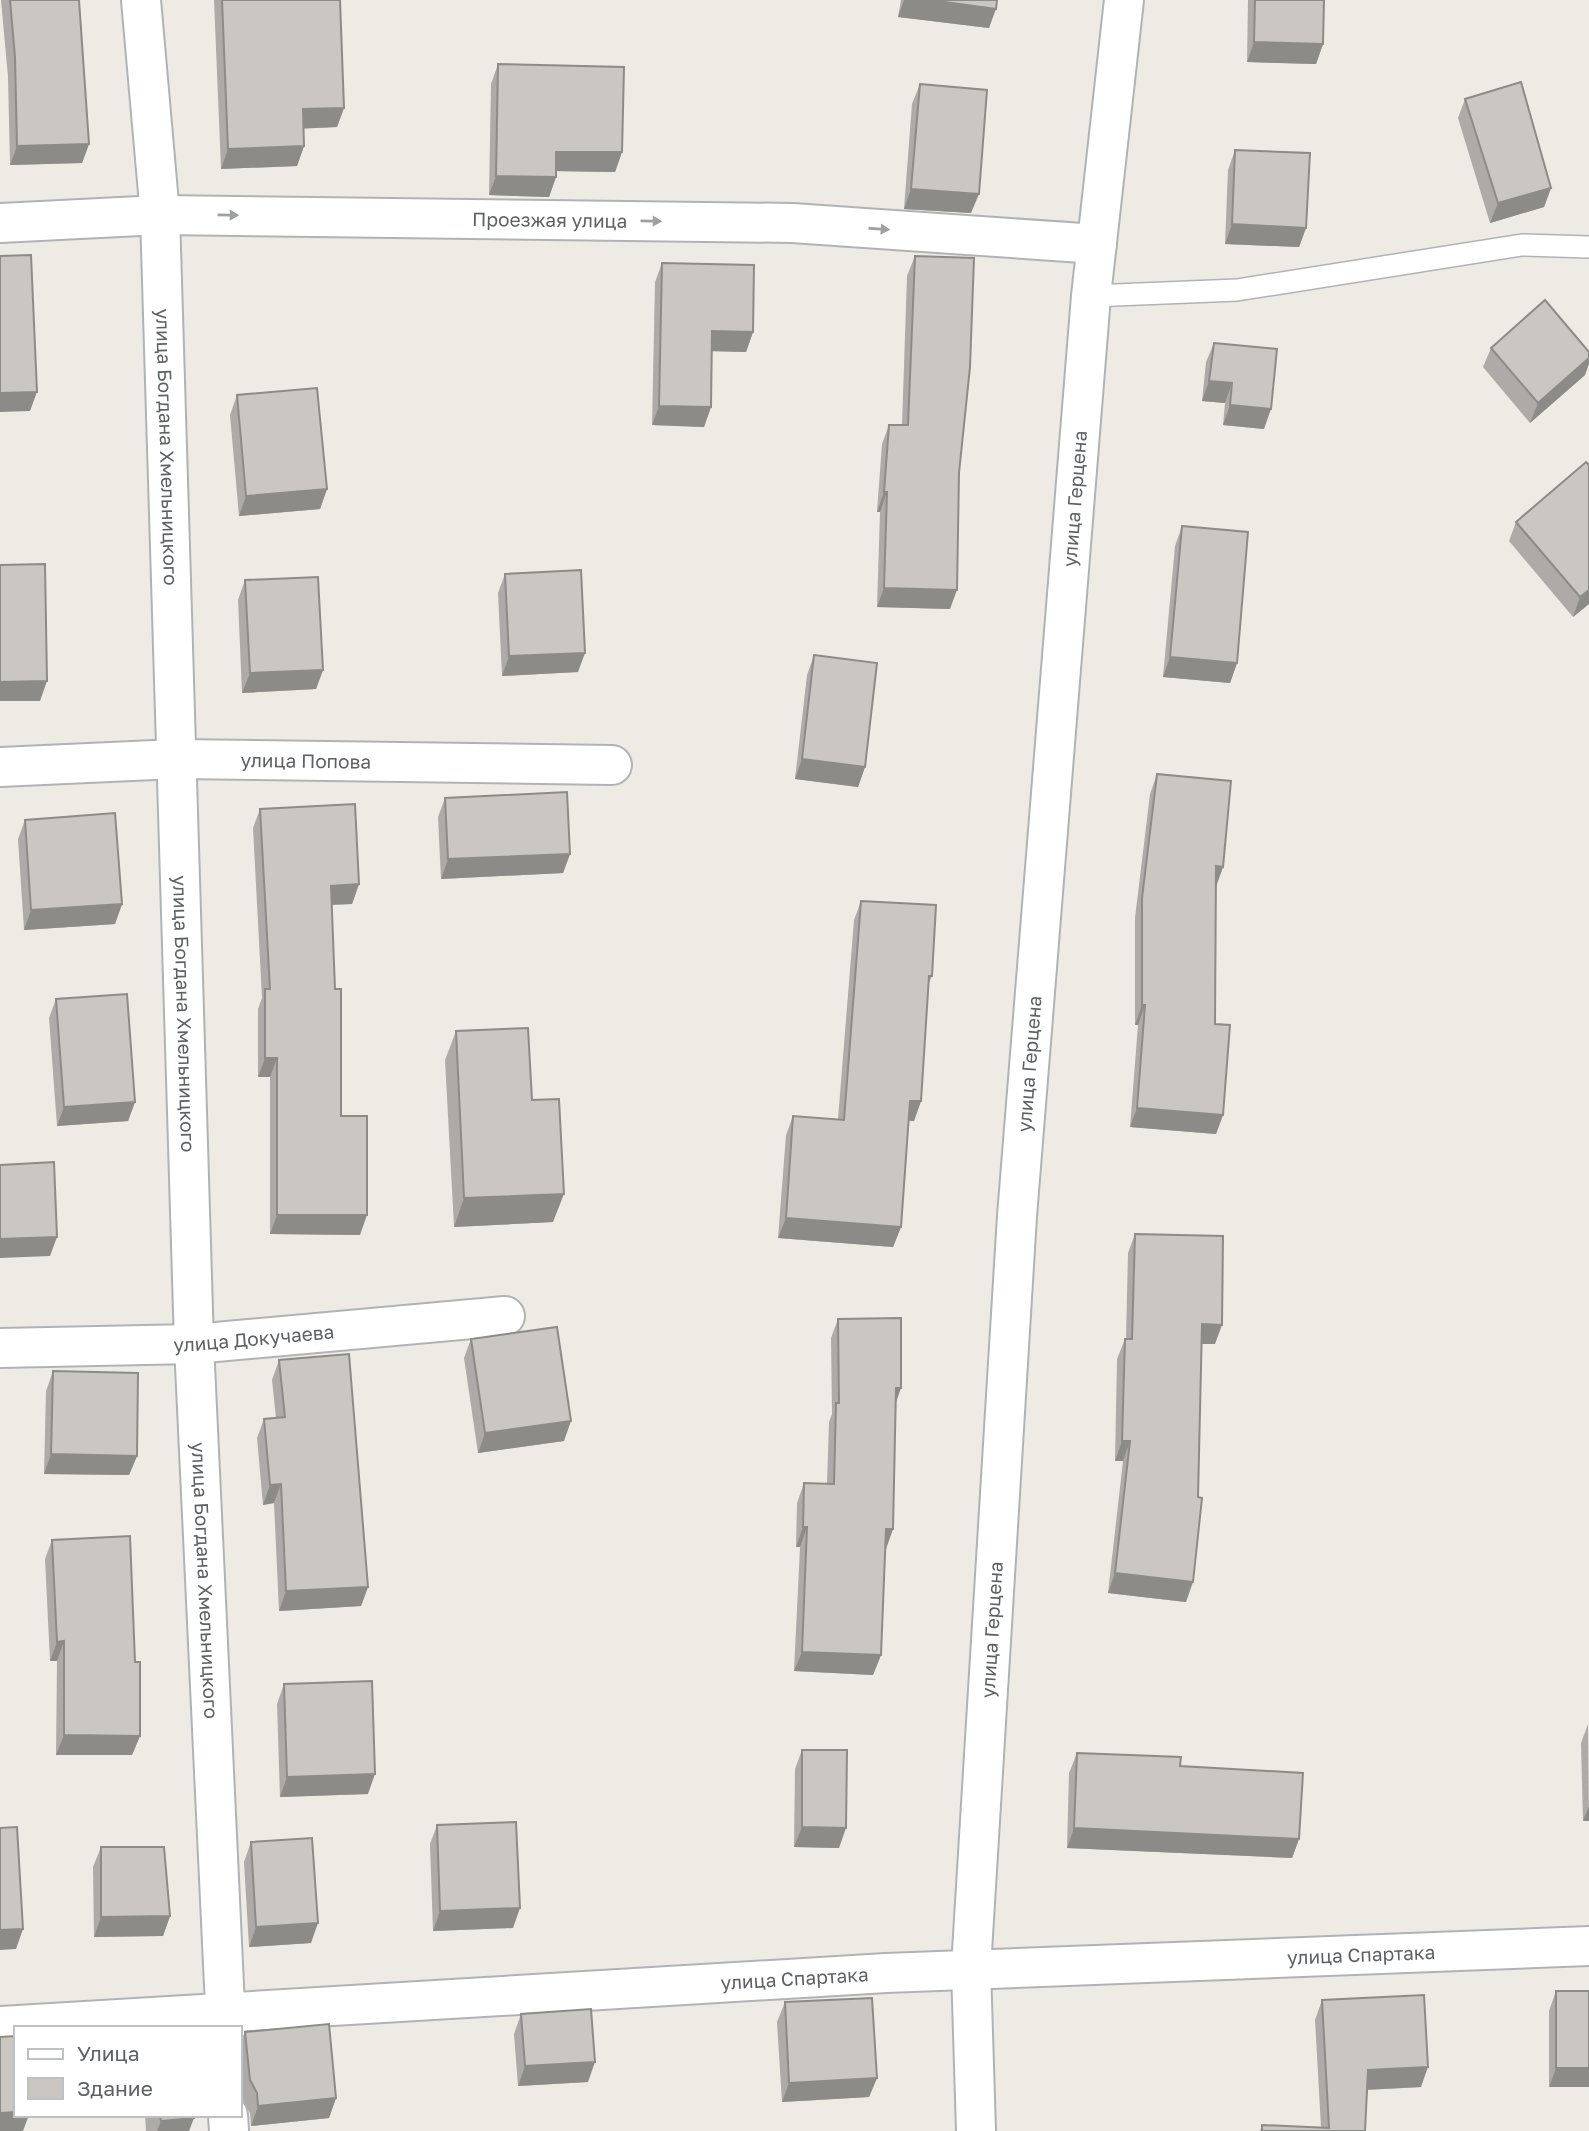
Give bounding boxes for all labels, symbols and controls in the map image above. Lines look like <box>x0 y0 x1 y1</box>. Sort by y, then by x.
street label: Проезжая улица <box>472 207 628 232</box>
one-way arrow <box>217 210 239 221</box>
one-way arrow <box>641 215 663 227</box>
one-way arrow <box>868 224 890 235</box>
street label: улица Богдана Хмельницкого <box>152 308 183 586</box>
street label: улица Герцена <box>1057 430 1091 568</box>
street label: улица Попова <box>240 748 371 773</box>
street label: улица Богдана Хмельницкого <box>169 875 200 1153</box>
street label: улица Герцена <box>1012 995 1046 1133</box>
street label: улица Докучаева <box>173 1319 335 1355</box>
street label: улица Богдана Хмельницкого <box>188 1441 224 1719</box>
street label: улица Герцена <box>976 1561 1007 1699</box>
street label: улица Спартака <box>1287 1940 1436 1969</box>
street label: улица Спартака <box>720 1962 869 1994</box>
legend <box>14 2026 242 2117</box>
text: Улица <box>77 2040 140 2066</box>
text: Здание <box>77 2075 153 2101</box>

